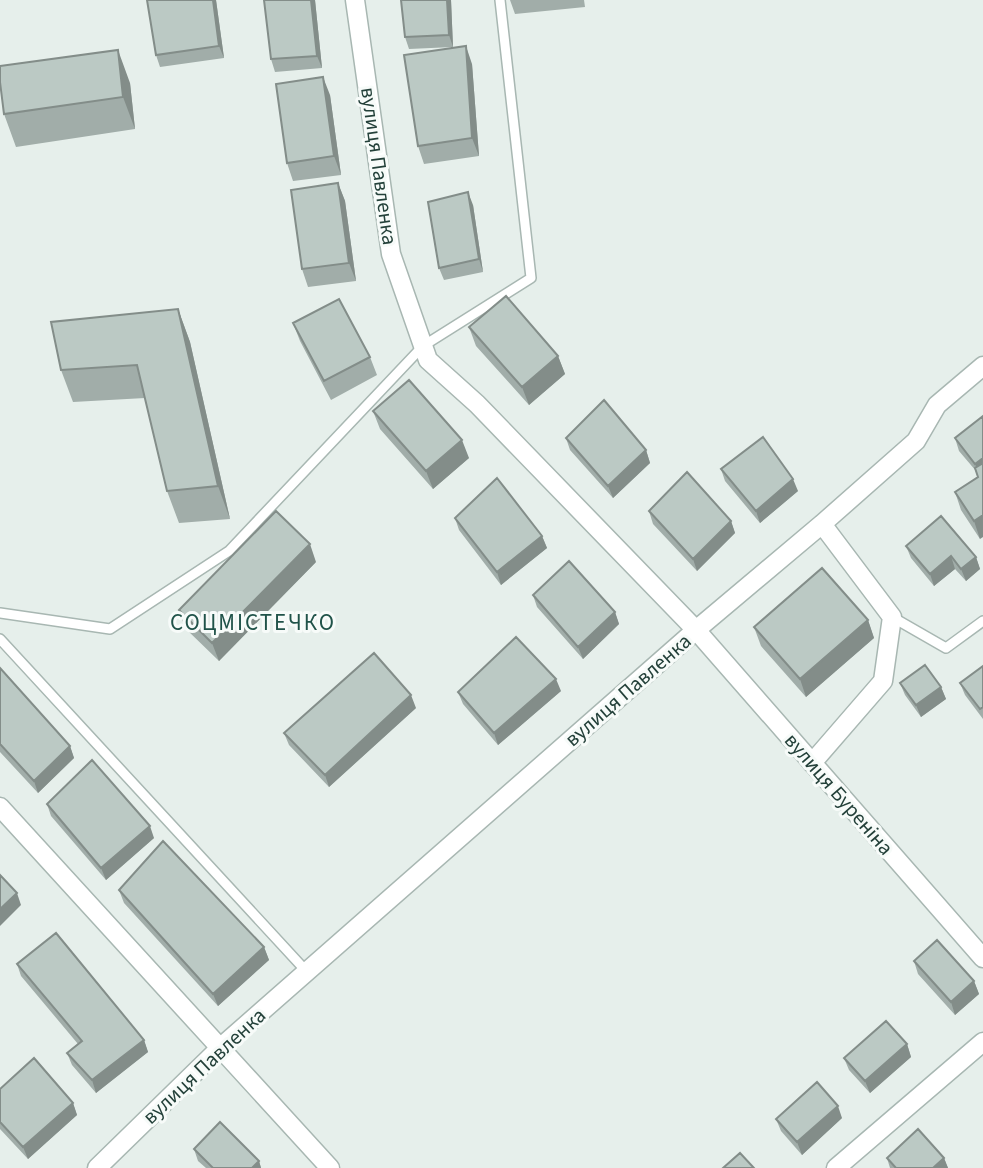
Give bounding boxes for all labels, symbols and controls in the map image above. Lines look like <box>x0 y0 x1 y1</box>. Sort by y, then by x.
street label: вулиця Павленка <box>353 85 405 247</box>
district label: СОЦМІСТЕЧКО <box>170 606 336 639</box>
street label: вулиця Павленка <box>558 627 698 753</box>
street label: вулиця Буреніна <box>777 726 901 862</box>
street label: вулиця Павленка <box>136 1001 272 1131</box>

